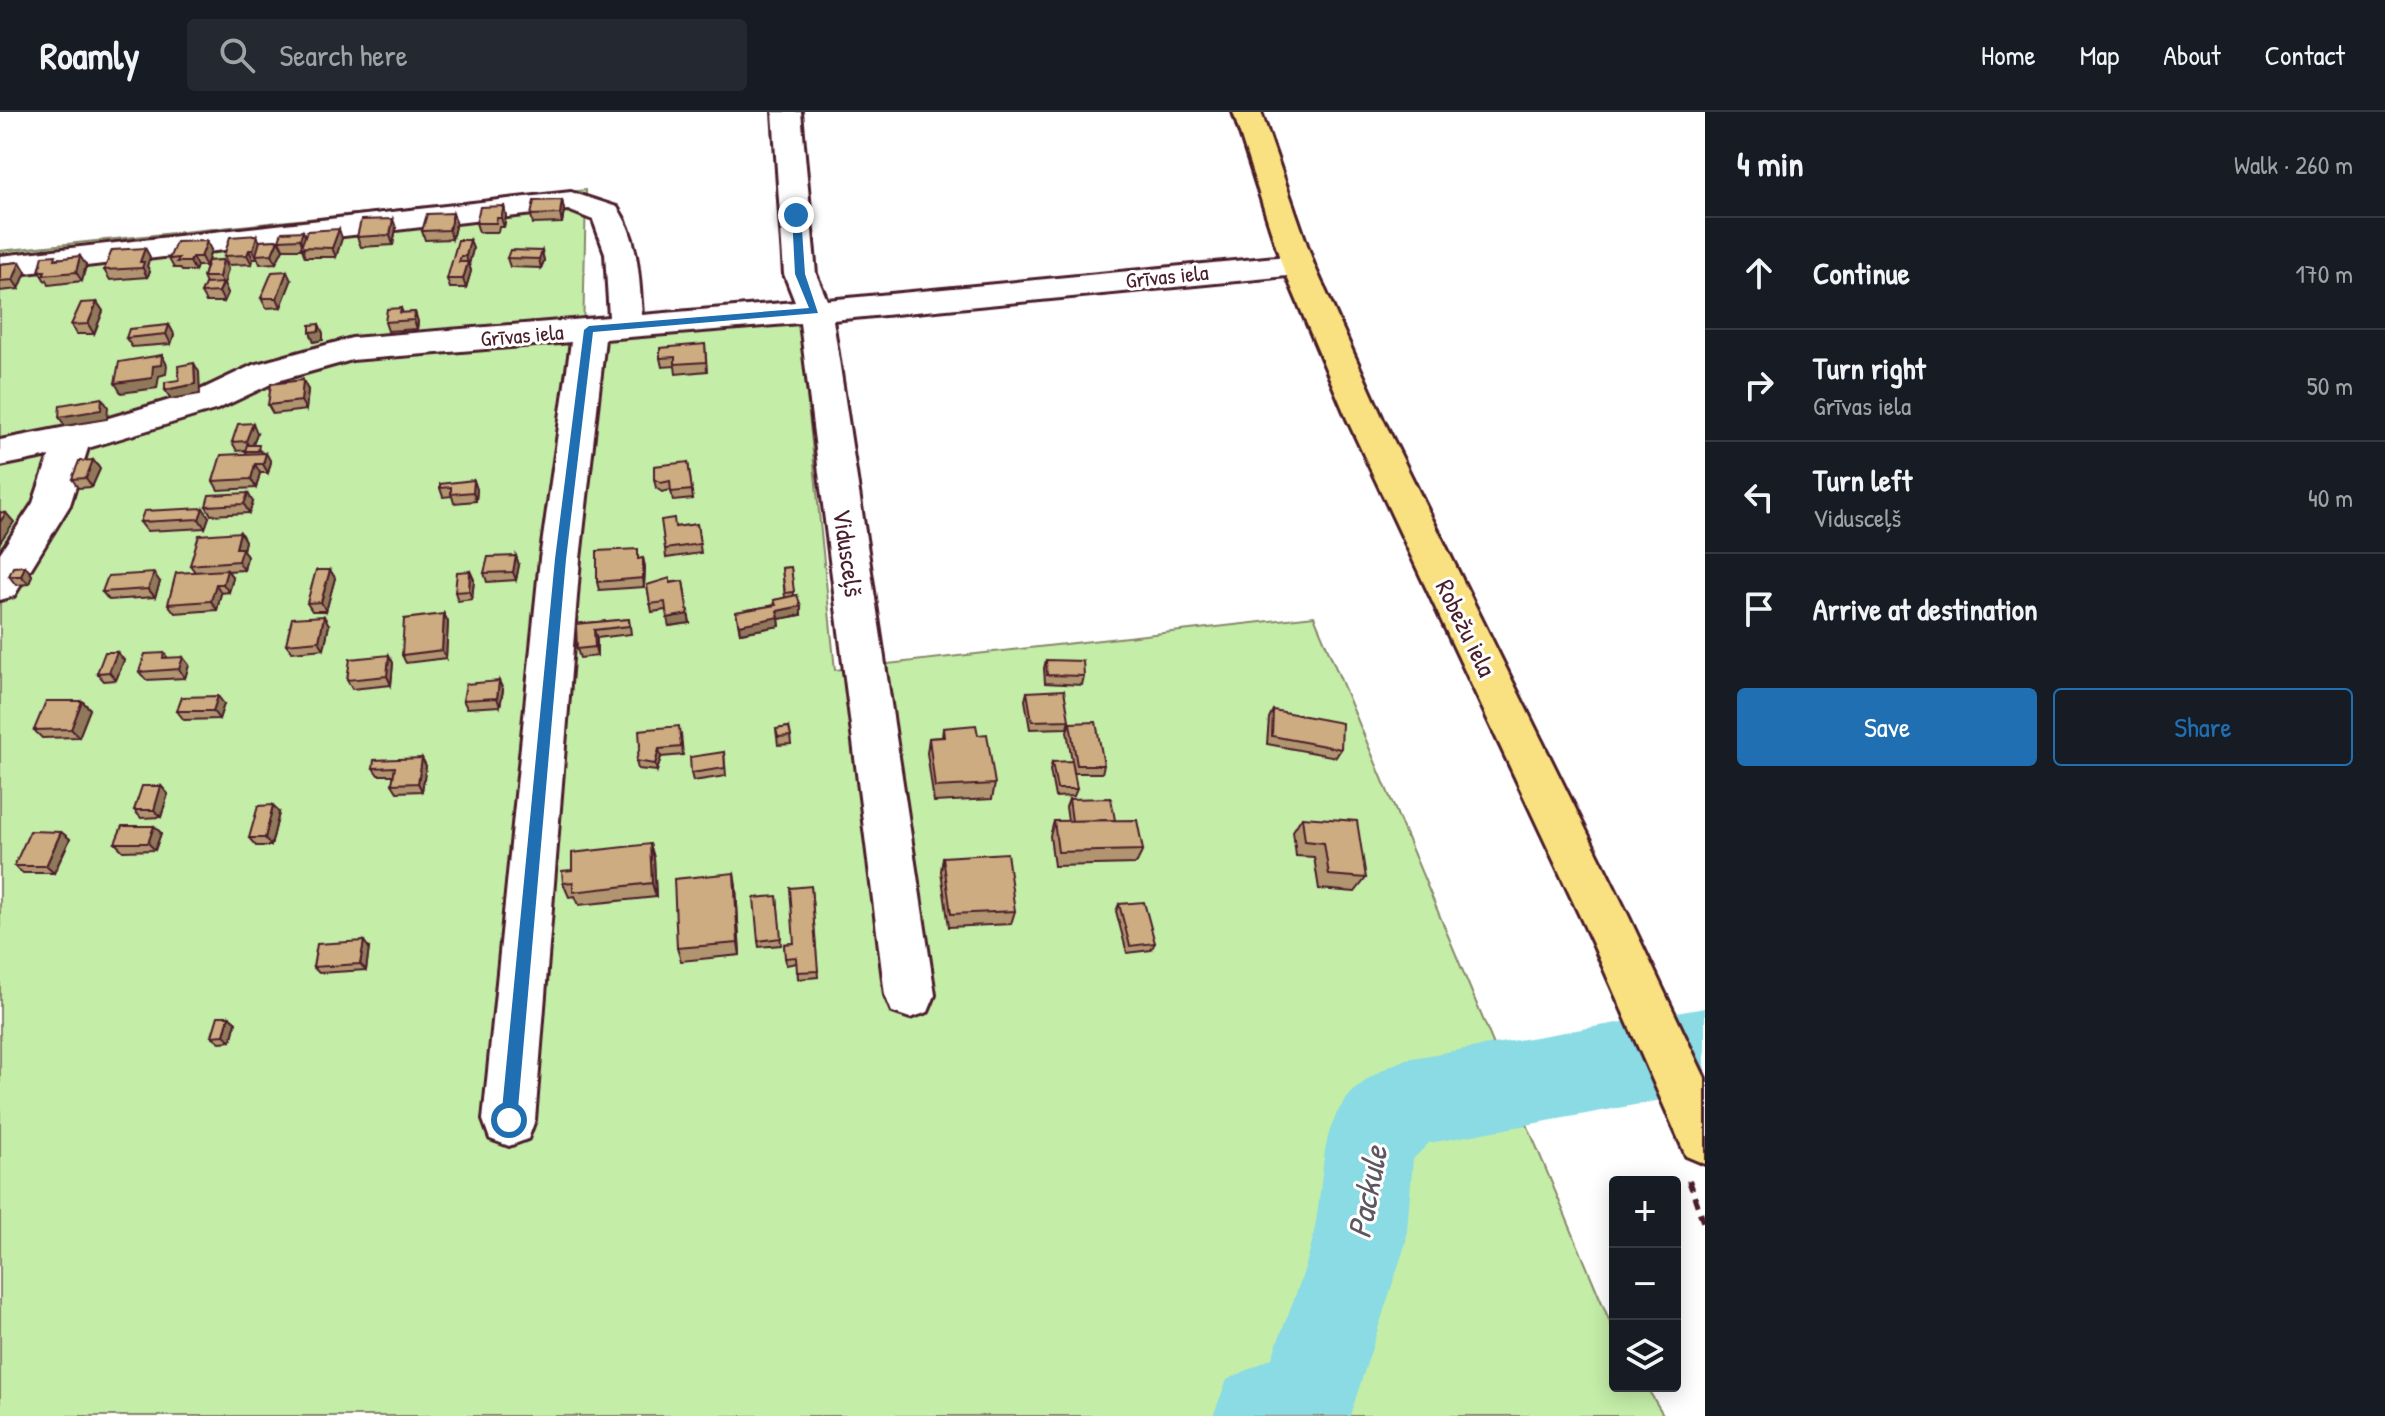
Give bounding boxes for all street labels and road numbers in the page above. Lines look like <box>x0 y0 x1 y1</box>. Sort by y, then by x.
street label: Grīvas iela <box>1124 257 1210 295</box>
street label: Grīvas iela <box>479 316 565 354</box>
street label: Vidusceļš <box>825 507 872 599</box>
street label: Robežu iela <box>1428 573 1505 682</box>

